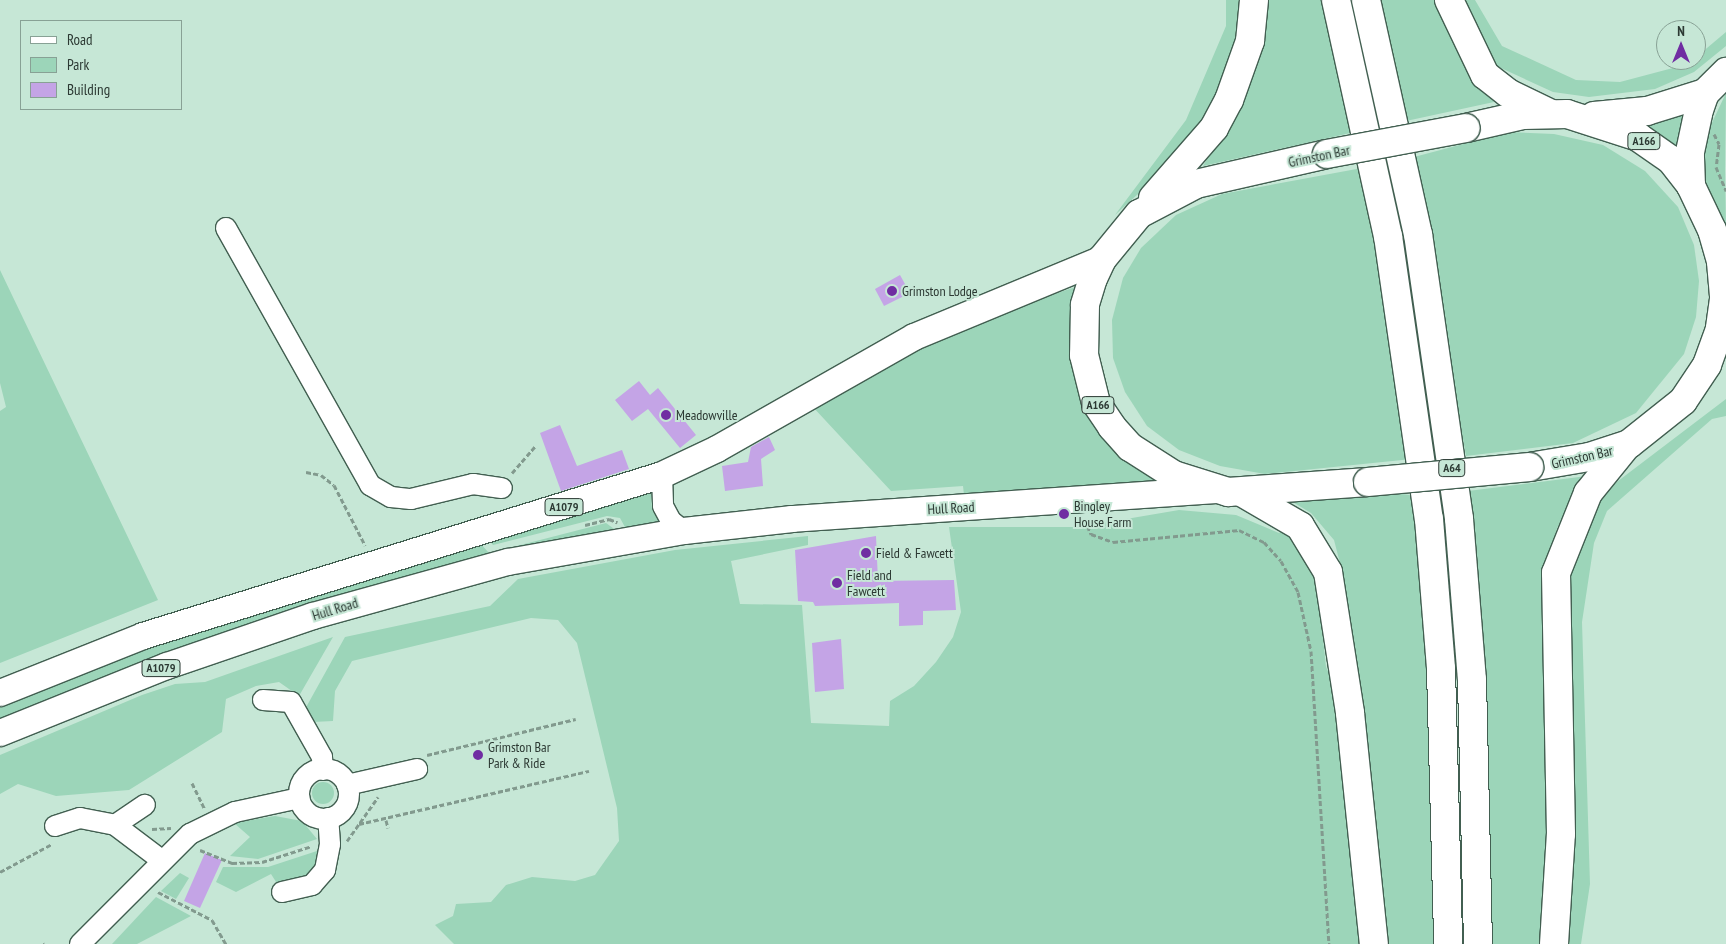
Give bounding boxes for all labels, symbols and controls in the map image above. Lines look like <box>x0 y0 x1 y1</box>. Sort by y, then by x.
legend <box>20 20 182 110</box>
north arrow <box>1656 20 1706 70</box>
text: N <box>1677 22 1685 40</box>
text: Road <box>67 30 93 49</box>
text: Park <box>67 55 89 74</box>
text: Building <box>67 80 110 99</box>
road number: A166 <box>1626 132 1662 150</box>
street label: Grimston Bar <box>1287 141 1351 171</box>
place label: Grimston Lodge <box>902 283 978 299</box>
marker: Grimston Lodge <box>886 285 898 297</box>
road number: A166 <box>1080 396 1116 414</box>
place label: Meadowville <box>676 407 737 423</box>
marker: Meadowville <box>660 409 672 421</box>
street label: Grimston Bar <box>1550 442 1614 472</box>
road number: A64 <box>1438 458 1466 478</box>
road number: A1079 <box>544 498 584 516</box>
street label: Hull Road <box>927 498 975 518</box>
place label: Bingley House Farm <box>1074 498 1131 530</box>
marker: Bingley House Farm <box>1058 508 1070 520</box>
place label: Field & Fawcett <box>876 545 953 561</box>
marker: Field & Fawcett <box>860 547 872 559</box>
place label: Field and Fawcett <box>847 567 892 600</box>
marker: Field and Fawcett <box>831 577 843 589</box>
street label: Hull Road <box>310 594 360 624</box>
road number: A1079 <box>141 658 181 678</box>
place label: Grimston Bar Park & Ride <box>488 739 551 772</box>
marker: Grimston Bar Park & Ride <box>472 749 484 761</box>

